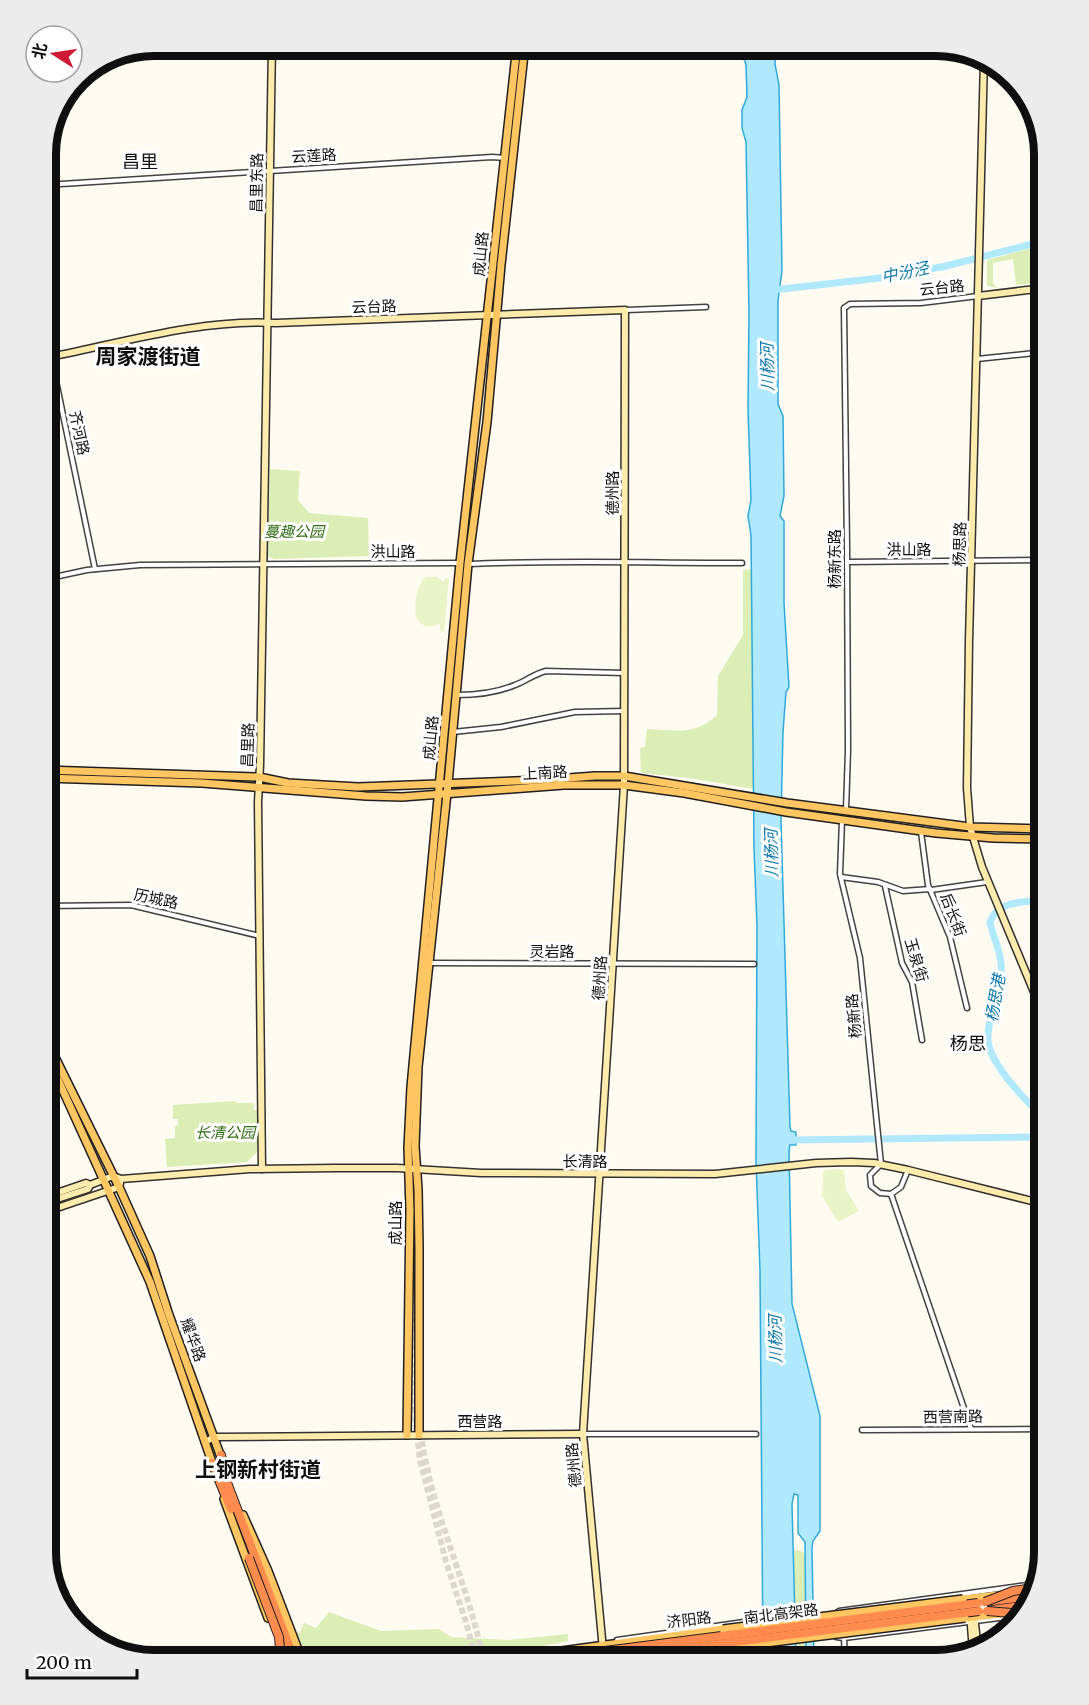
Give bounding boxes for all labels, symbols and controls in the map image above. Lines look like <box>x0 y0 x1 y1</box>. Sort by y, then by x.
north arrow <box>24 24 84 84</box>
text: 北 <box>28 41 51 61</box>
street label: 云莲路 <box>291 145 337 166</box>
district label: 昌里 <box>122 150 158 173</box>
street label: 昌里东路 <box>246 153 267 213</box>
street label: 成山路 <box>469 231 492 277</box>
water label: 中汾泾 <box>879 257 933 287</box>
street label: 云台路 <box>919 276 965 299</box>
street label: 云台路 <box>351 296 397 317</box>
water label: 川杨河 <box>757 340 777 391</box>
district label: 周家渡街道 <box>96 343 201 370</box>
street label: 齐河路 <box>66 409 93 457</box>
street label: 德州路 <box>603 470 622 516</box>
street label: 杨思路 <box>949 521 970 567</box>
park label: 蔓趣公园 <box>264 522 326 541</box>
street label: 杨新东路 <box>825 529 844 589</box>
street label: 洪山路 <box>886 540 932 559</box>
street label: 洪山路 <box>370 542 416 561</box>
street label: 成山路 <box>419 715 442 761</box>
street label: 昌里路 <box>237 722 258 768</box>
street label: 上南路 <box>522 762 568 783</box>
water label: 川杨河 <box>761 826 781 877</box>
street label: 历城路 <box>132 885 180 912</box>
street label: 后长街 <box>937 890 970 939</box>
street label: 玉泉街 <box>901 936 932 984</box>
street label: 灵岩路 <box>529 942 575 961</box>
street label: 德州路 <box>588 955 611 1001</box>
water label: 杨思港 <box>981 971 1009 1023</box>
street label: 杨新路 <box>842 993 865 1039</box>
district label: 杨思 <box>950 1032 986 1055</box>
park label: 长清公园 <box>195 1123 257 1142</box>
street label: 长清路 <box>562 1152 608 1171</box>
street label: 成山路 <box>386 1200 405 1246</box>
water label: 川杨河 <box>765 1312 785 1363</box>
street label: 耀华路 <box>177 1315 210 1364</box>
street label: 西营南路 <box>923 1406 983 1427</box>
street label: 西营路 <box>457 1412 503 1431</box>
street label: 德州路 <box>562 1442 585 1488</box>
district label: 上钢新村街道 <box>195 1456 321 1483</box>
street label: 南北高架路 <box>743 1600 819 1628</box>
street label: 济阳路 <box>665 1607 712 1632</box>
scale bar <box>27 1642 136 1680</box>
text: 200 m <box>36 1651 92 1674</box>

